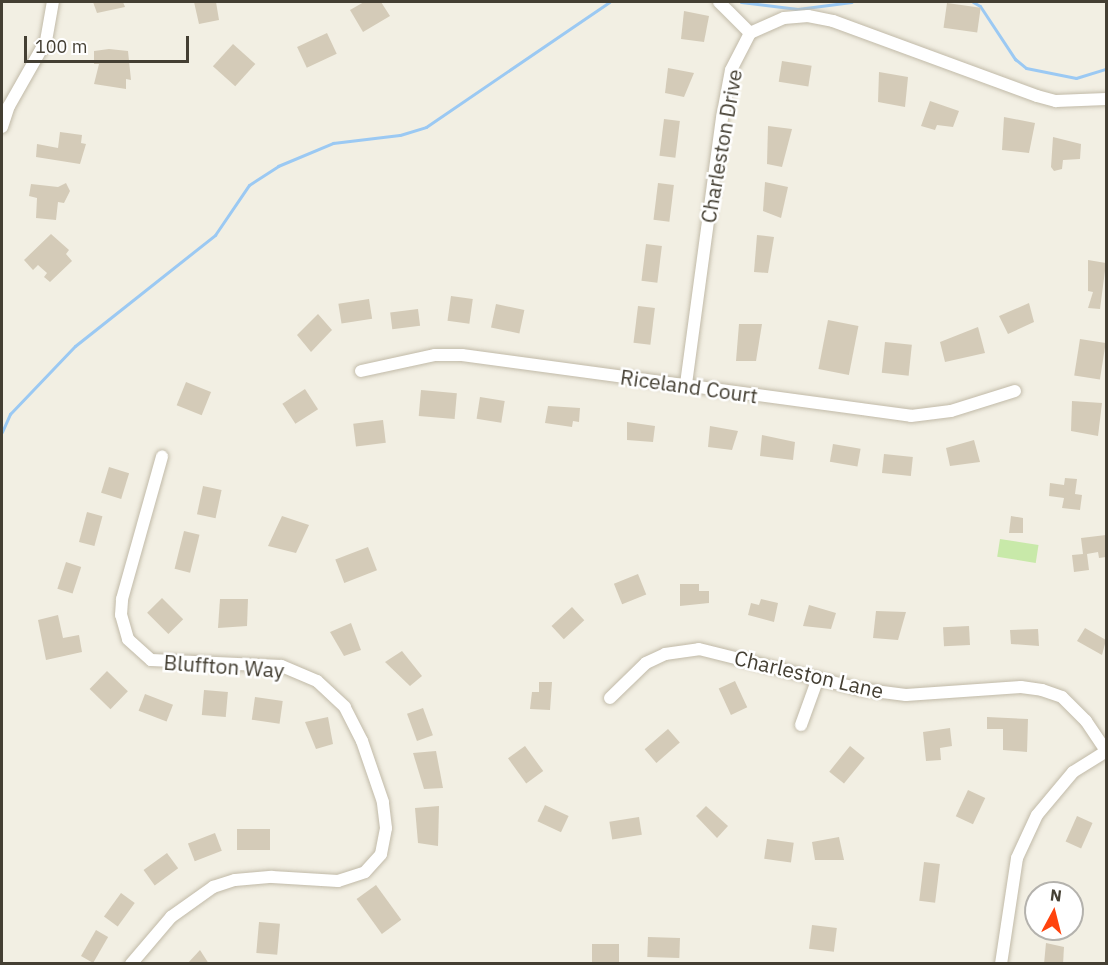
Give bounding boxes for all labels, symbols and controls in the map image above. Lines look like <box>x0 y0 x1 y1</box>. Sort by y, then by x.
scale bar <box>27 24 192 62</box>
text: 100 m <box>35 35 87 58</box>
street label: Charleston Drive <box>695 67 747 225</box>
street label: Riceland Court <box>619 364 759 408</box>
street label: Charleston Lane <box>732 645 886 703</box>
street label: Bluffton Way <box>163 649 285 683</box>
north arrow <box>1024 881 1084 941</box>
text: N <box>1049 884 1063 906</box>

